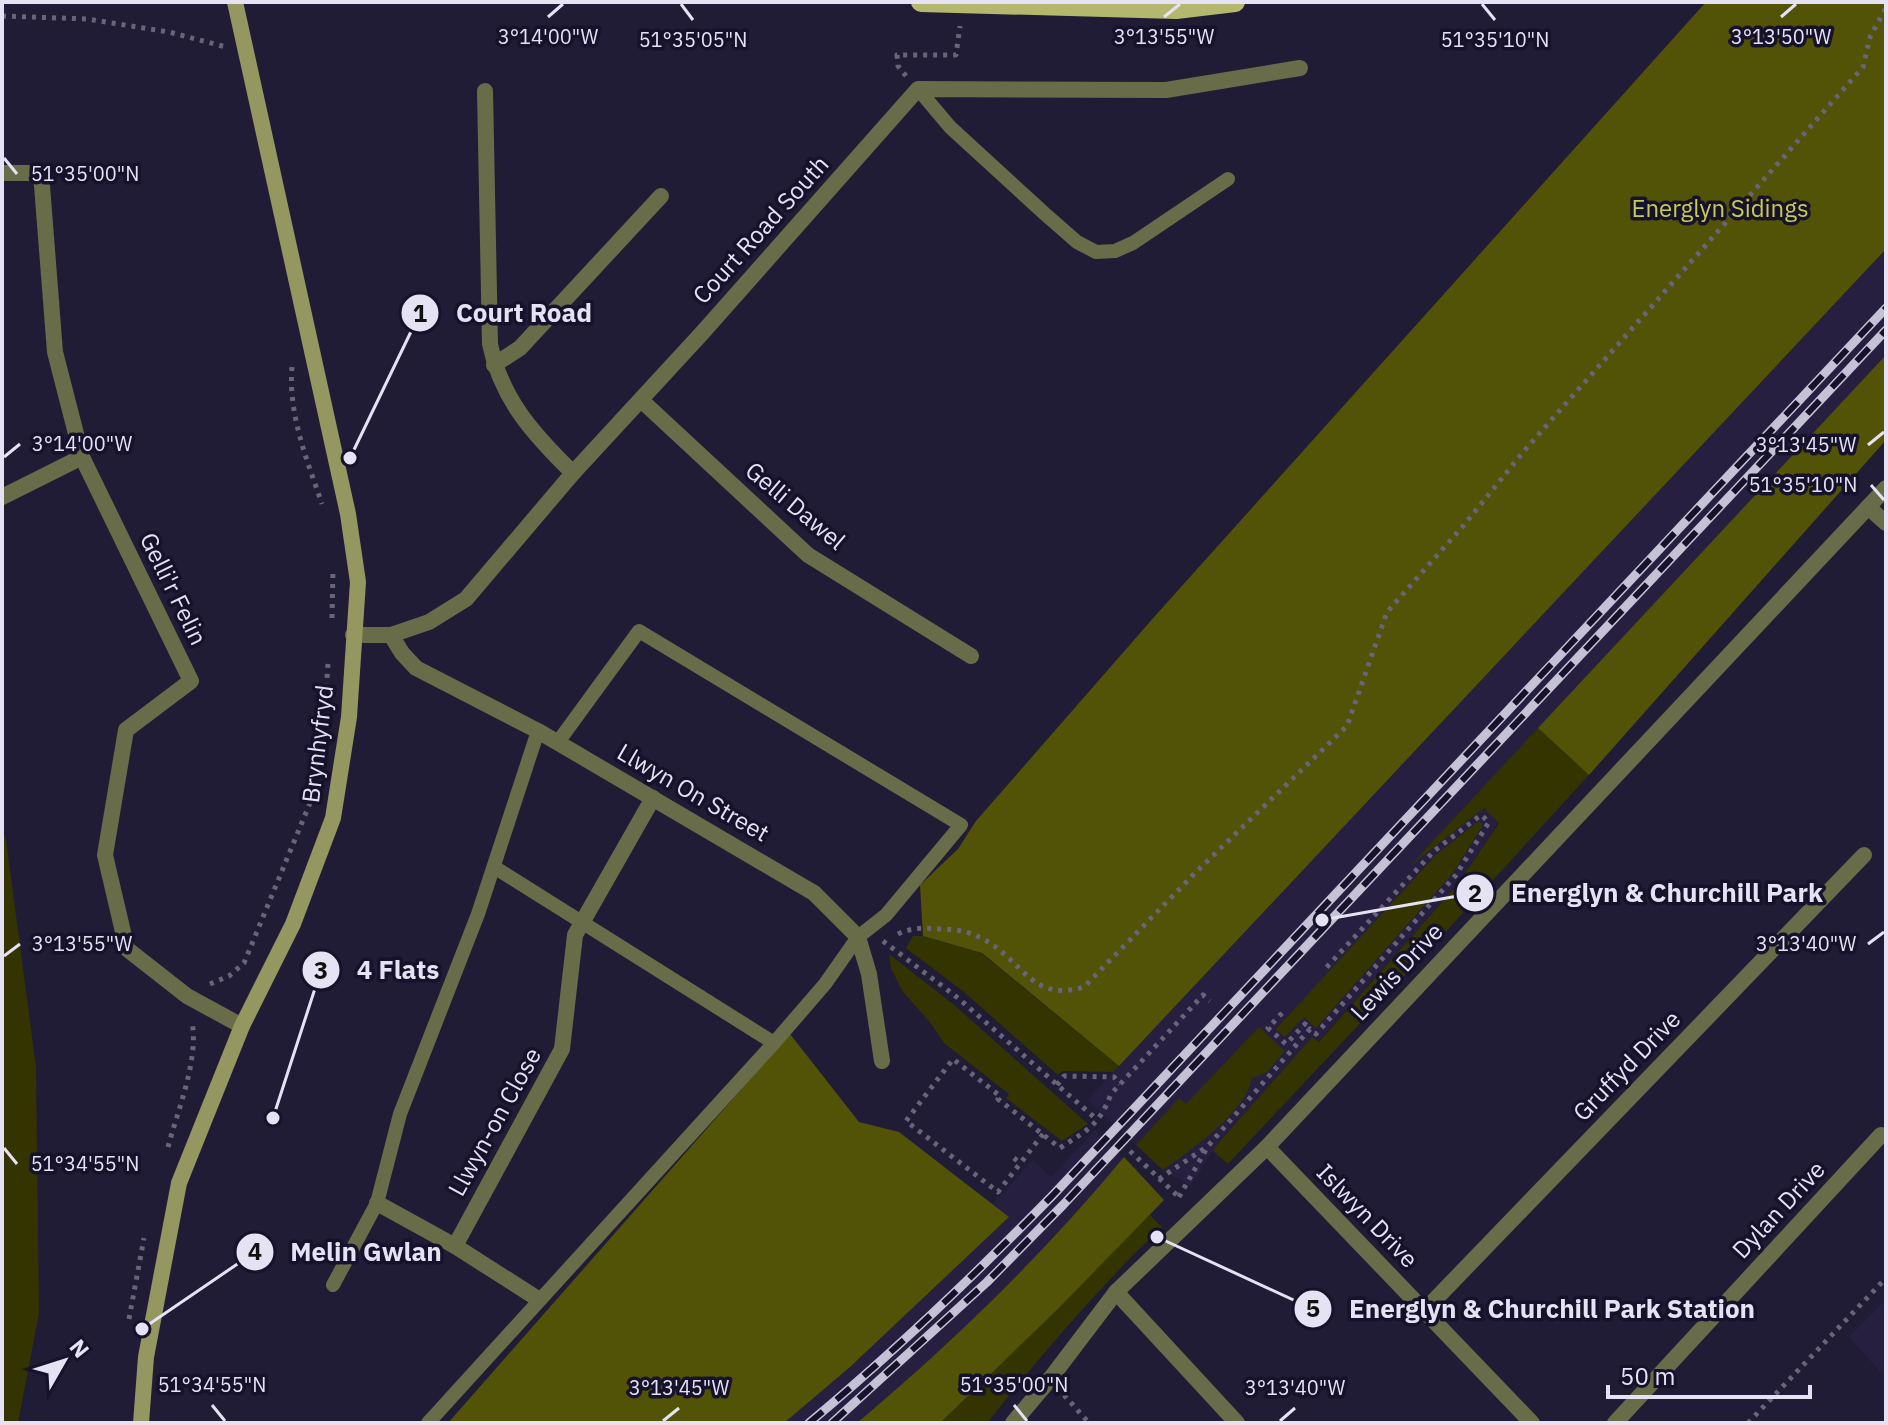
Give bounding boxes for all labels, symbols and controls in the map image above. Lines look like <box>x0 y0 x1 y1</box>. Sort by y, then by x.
text: 3°14'00"W <box>498 23 599 50</box>
text: 3°13'55"W <box>1114 23 1215 50</box>
text: 3°13'50"W <box>1731 23 1832 50</box>
text: 51°35'05"N <box>639 26 747 53</box>
text: 51°35'10"N <box>1441 26 1549 53</box>
street label: Court Road South <box>685 148 835 310</box>
text: 51°35'00"N <box>31 160 139 187</box>
park label: Energlyn Sidings <box>1631 192 1809 224</box>
callout: Court Road <box>400 288 608 338</box>
text: Court Road <box>456 295 592 329</box>
text: 1 <box>413 297 427 329</box>
text: 3°14'00"W <box>32 430 133 457</box>
text: 3°13'45"W <box>1756 431 1857 458</box>
street label: Gelli Dawel <box>739 454 852 556</box>
text: 51°35'10"N <box>1749 471 1857 498</box>
street label: Gelli'r Felin <box>133 527 215 650</box>
street label: Brynhyfryd <box>294 683 340 805</box>
street label: Llwyn On Street <box>612 736 775 849</box>
callout: Energlyn & Churchill Park <box>1455 868 1839 918</box>
text: Energlyn & Churchill Park <box>1511 875 1823 909</box>
text: 2 <box>1468 877 1482 909</box>
street label: Lewis Drive <box>1343 916 1450 1027</box>
text: 3°13'55"W <box>32 930 133 957</box>
text: 3°13'40"W <box>1756 930 1857 957</box>
callout: 4 Flats <box>301 945 455 995</box>
text: 4 Flats <box>357 952 439 986</box>
text: 3 <box>314 954 328 986</box>
street label: Gruffyd Drive <box>1565 1003 1687 1128</box>
street label: Llwyn-on Close <box>440 1042 548 1201</box>
text: 51°34'55"N <box>31 1150 139 1177</box>
street label: Dylan Drive <box>1725 1154 1832 1265</box>
street label: Islwyn Drive <box>1310 1156 1425 1274</box>
callout: Melin Gwlan <box>235 1227 458 1277</box>
text: Melin Gwlan <box>290 1234 442 1268</box>
text: 4 <box>248 1235 262 1267</box>
callout: Energlyn & Churchill Park Station <box>1293 1284 1771 1334</box>
text: Energlyn & Churchill Park Station <box>1349 1291 1755 1325</box>
text: 5 <box>1306 1292 1320 1324</box>
north arrow <box>24 1321 104 1401</box>
text: N <box>64 1333 96 1363</box>
scale bar <box>1608 1349 1810 1399</box>
text: 50 m <box>1620 1360 1675 1392</box>
text: 51°34'55"N <box>158 1371 266 1398</box>
text: 51°35'00"N <box>960 1371 1068 1398</box>
text: 3°13'45"W <box>629 1374 730 1401</box>
text: 3°13'40"W <box>1245 1374 1346 1401</box>

